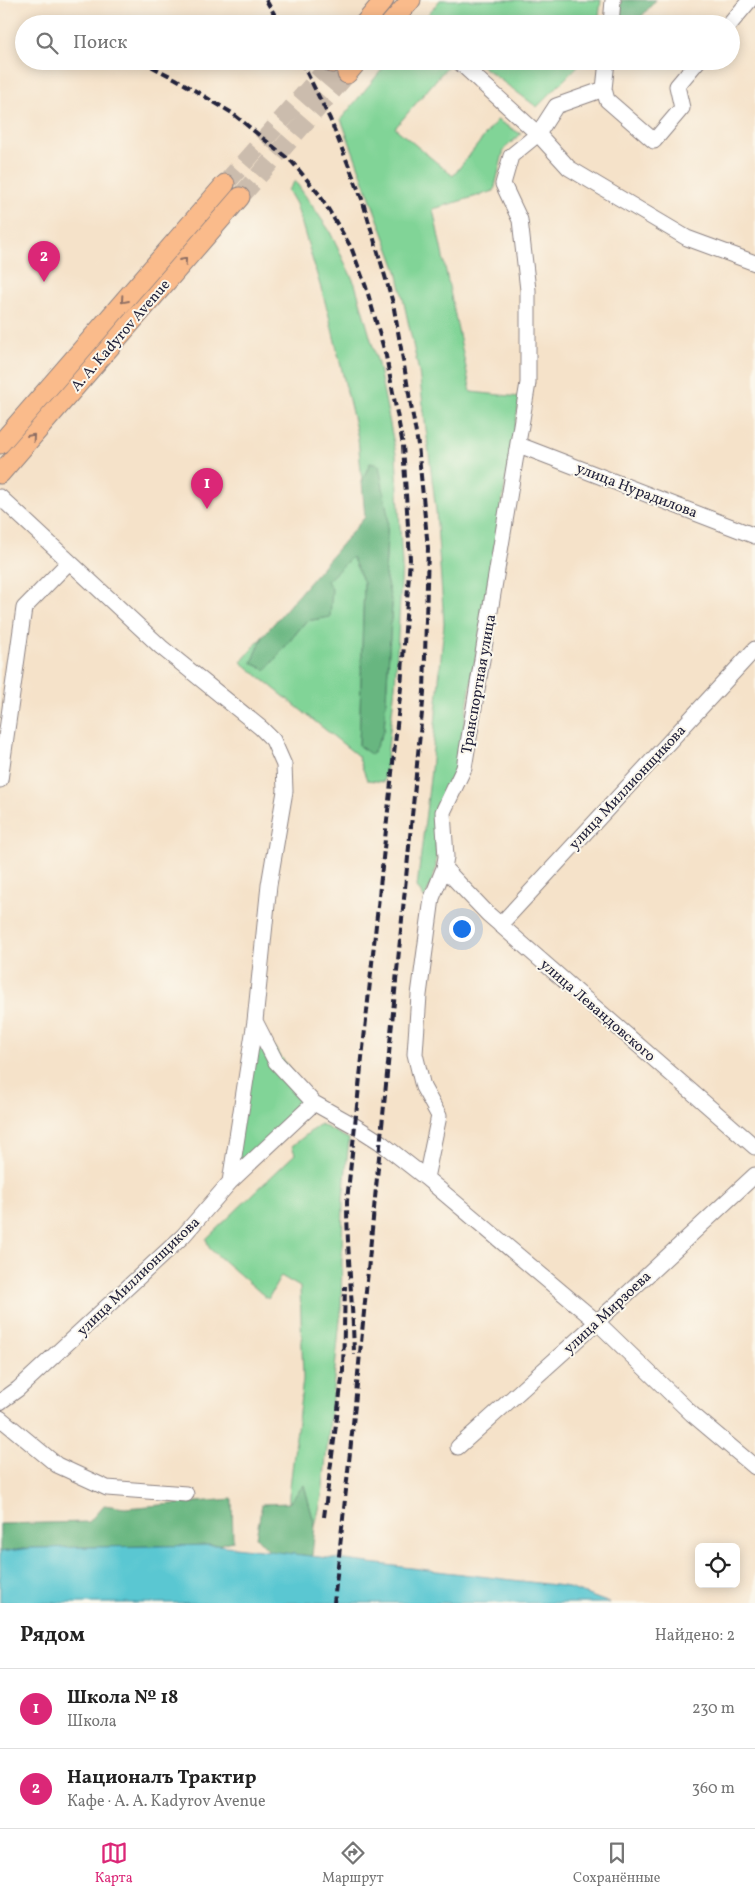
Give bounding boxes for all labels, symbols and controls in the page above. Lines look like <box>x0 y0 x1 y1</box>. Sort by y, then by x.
search box <box>15 15 740 70</box>
icon: search <box>33 29 61 57</box>
text: Поиск <box>73 30 127 56</box>
pin: 2 <box>28 241 60 282</box>
one-way arrow <box>178 258 187 267</box>
street label: A. A. Kadyrov Avenue <box>67 275 176 396</box>
one-way arrow <box>122 294 130 303</box>
one-way arrow <box>26 433 35 442</box>
street label: улица Нурадилова <box>573 459 700 524</box>
pin: 1 <box>191 468 223 509</box>
street label: Транспортная улица <box>457 613 502 756</box>
street label: улица Миллионщикова <box>565 721 692 855</box>
your location <box>449 916 475 942</box>
street label: улица Левандовского <box>535 955 659 1067</box>
street label: улица Миллионщикова <box>73 1213 205 1341</box>
street label: улица Мирзоева <box>559 1267 657 1359</box>
map controls <box>695 1543 740 1588</box>
button: locate <box>695 1543 740 1588</box>
text: Рядом <box>20 1621 85 1650</box>
text: Найдено: 2 <box>655 1625 735 1647</box>
text: Школа № 18 <box>67 1685 178 1711</box>
text: 1 <box>33 1698 39 1720</box>
text: 230 m <box>692 1698 735 1720</box>
text: Школа <box>67 1711 117 1733</box>
text: Националъ Трактир <box>67 1765 256 1791</box>
text: 2 <box>32 1778 40 1800</box>
text: 360 m <box>692 1778 735 1800</box>
text: Кафе · A. A. Kadyrov Avenue <box>67 1791 266 1813</box>
tab: Карта <box>95 1839 133 1888</box>
tab: Маршрут <box>322 1839 384 1888</box>
tab: Сохранённые <box>573 1839 660 1888</box>

